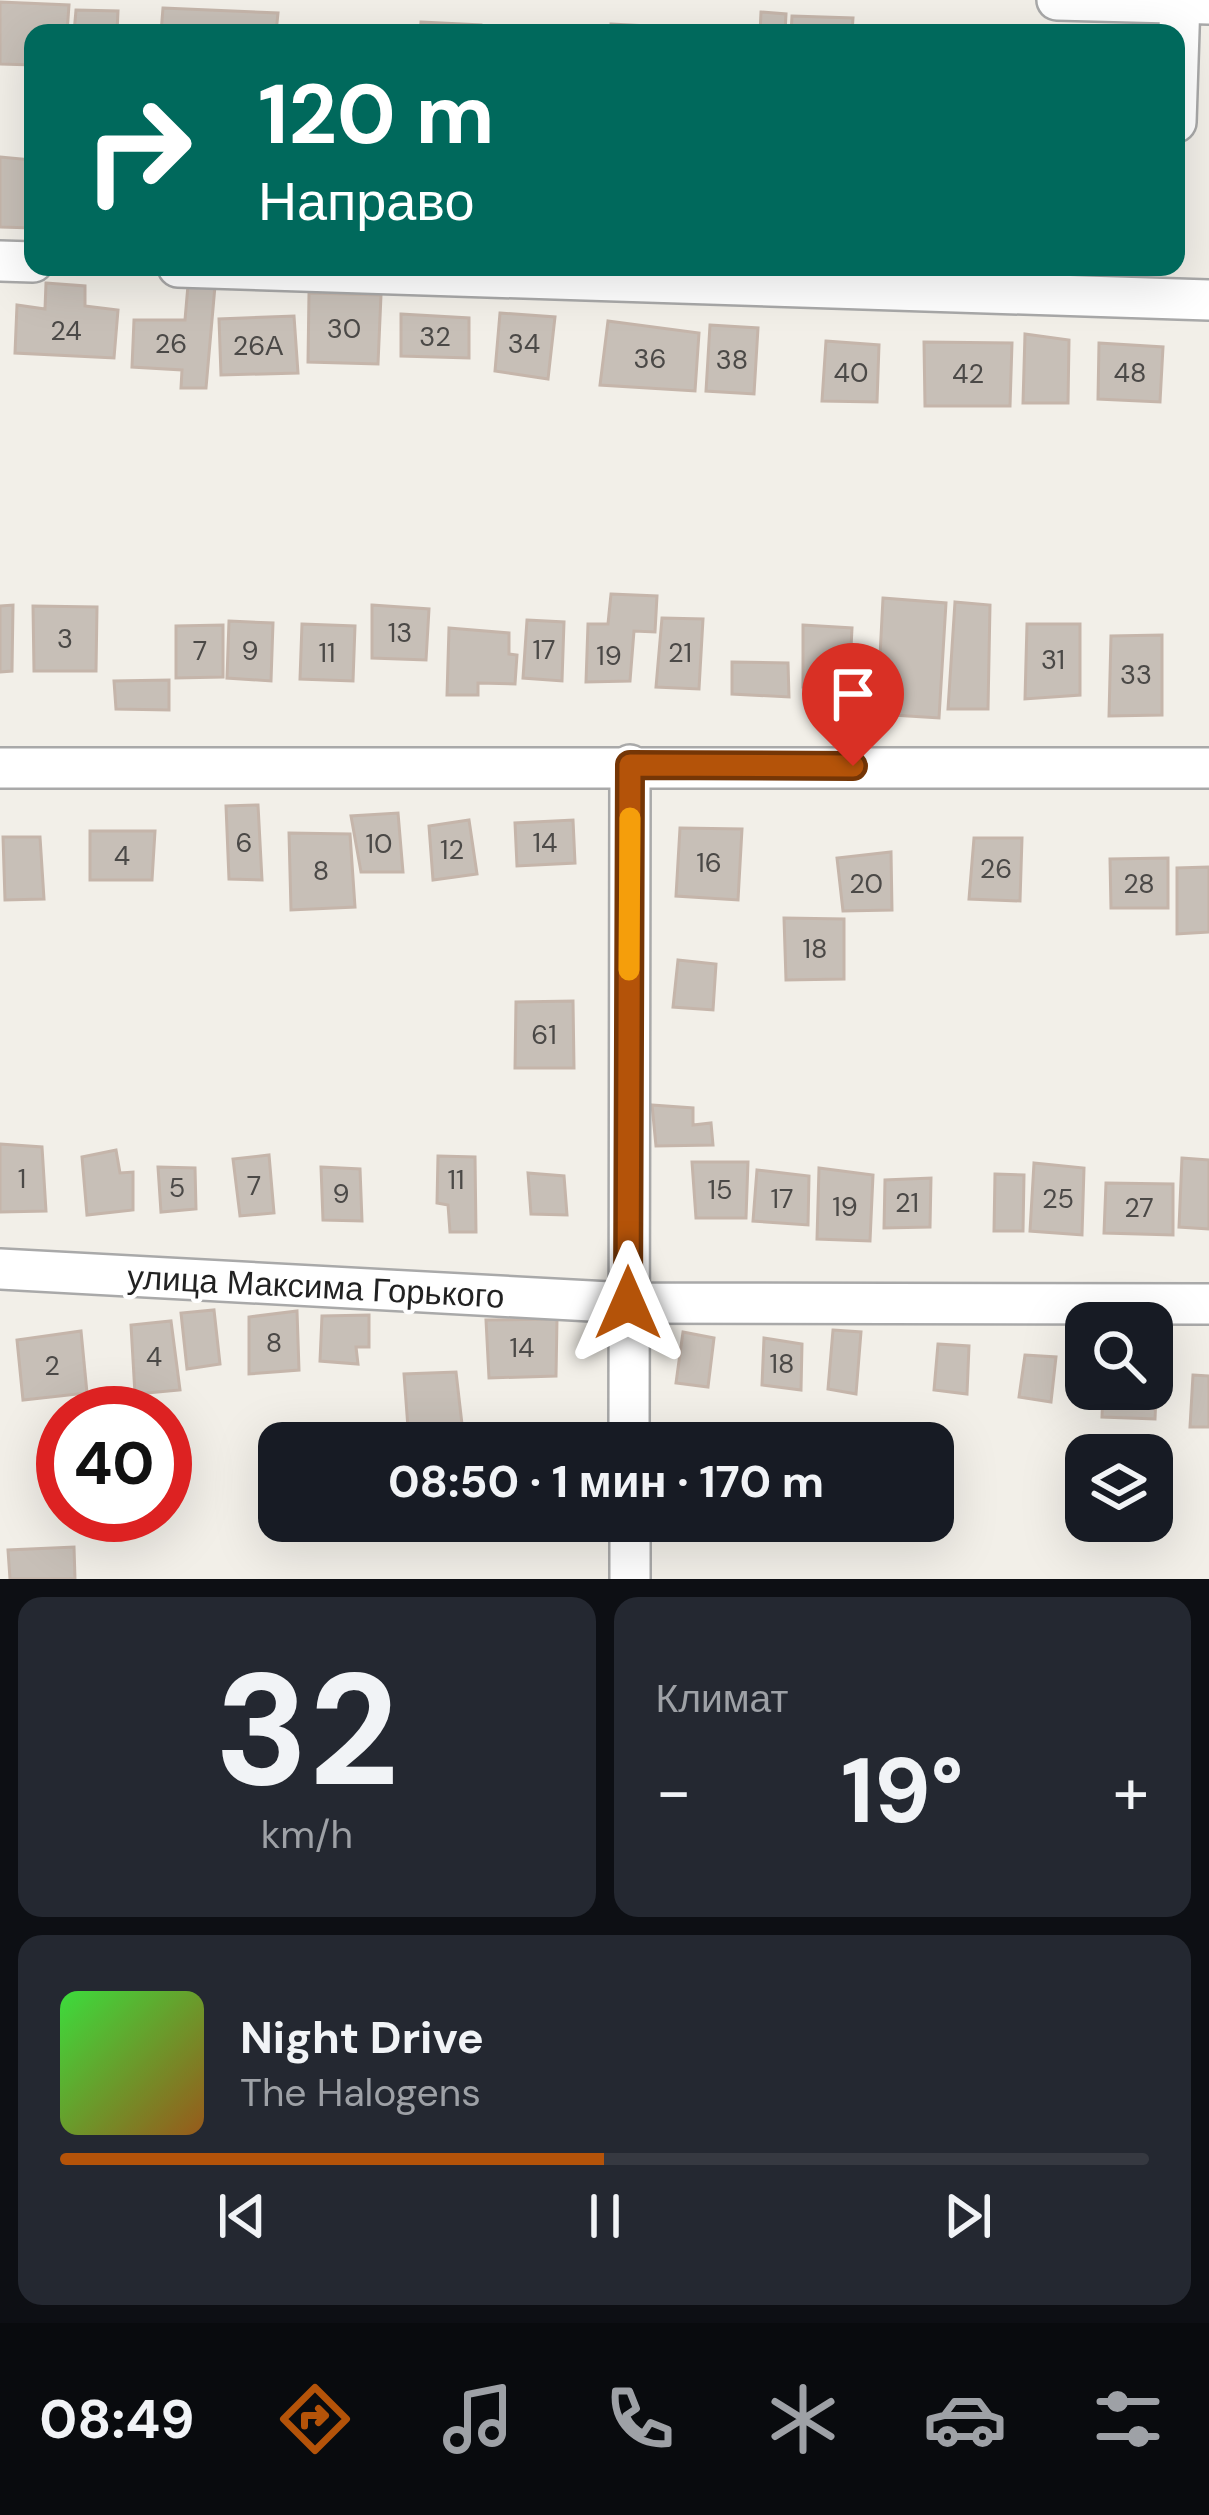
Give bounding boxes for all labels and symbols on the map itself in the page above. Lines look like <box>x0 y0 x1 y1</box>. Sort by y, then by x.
house number: 30 <box>327 311 361 346</box>
house number: 24 <box>50 313 82 348</box>
house number: 32 <box>419 319 451 354</box>
house number: 26 <box>155 326 187 361</box>
house number: 34 <box>508 326 540 361</box>
house number: 26А <box>233 328 283 363</box>
house number: 36 <box>634 341 666 376</box>
house number: 38 <box>716 342 748 377</box>
house number: 40 <box>834 355 868 390</box>
house number: 48 <box>1114 355 1146 390</box>
house number: 42 <box>952 356 984 391</box>
house number: 13 <box>388 615 412 650</box>
house number: 3 <box>57 621 73 656</box>
house number: 17 <box>533 632 555 667</box>
house number: 7 <box>193 633 207 668</box>
house number: 9 <box>242 633 258 668</box>
house number: 11 <box>319 635 335 670</box>
house number: 21 <box>668 635 692 670</box>
house number: 19 <box>596 638 622 673</box>
house number: 31 <box>1041 642 1065 677</box>
pin <box>802 643 904 766</box>
house number: 33 <box>1120 657 1152 692</box>
house number: 6 <box>236 825 252 860</box>
house number: 14 <box>533 825 557 860</box>
house number: 10 <box>366 826 392 861</box>
house number: 12 <box>440 832 464 867</box>
house number: 4 <box>114 838 130 873</box>
house number: 16 <box>696 845 722 880</box>
house number: 26 <box>980 851 1012 886</box>
house number: 8 <box>313 853 329 888</box>
house number: 20 <box>849 866 883 901</box>
house number: 28 <box>1123 866 1155 901</box>
house number: 18 <box>803 931 827 966</box>
house number: 61 <box>531 1017 557 1052</box>
house number: 1 <box>18 1161 26 1196</box>
house number: 11 <box>448 1162 464 1197</box>
house number: 7 <box>247 1168 261 1203</box>
house number: 5 <box>169 1170 185 1205</box>
house number: 15 <box>708 1172 732 1207</box>
house number: 9 <box>333 1176 349 1211</box>
house number: 17 <box>771 1181 793 1216</box>
house number: 25 <box>1042 1181 1074 1216</box>
house number: 21 <box>895 1185 919 1220</box>
house number: 19 <box>832 1189 858 1224</box>
house number: 27 <box>1124 1190 1154 1225</box>
position arrow <box>565 1240 691 1366</box>
street label: улица Максима Горького <box>126 1255 506 1318</box>
house number: 8 <box>266 1325 282 1360</box>
house number: 14 <box>510 1330 534 1365</box>
house number: 4 <box>146 1339 162 1374</box>
house number: 18 <box>770 1346 794 1381</box>
house number: 2 <box>44 1348 60 1383</box>
speed limit sign: 40 <box>36 1386 192 1542</box>

